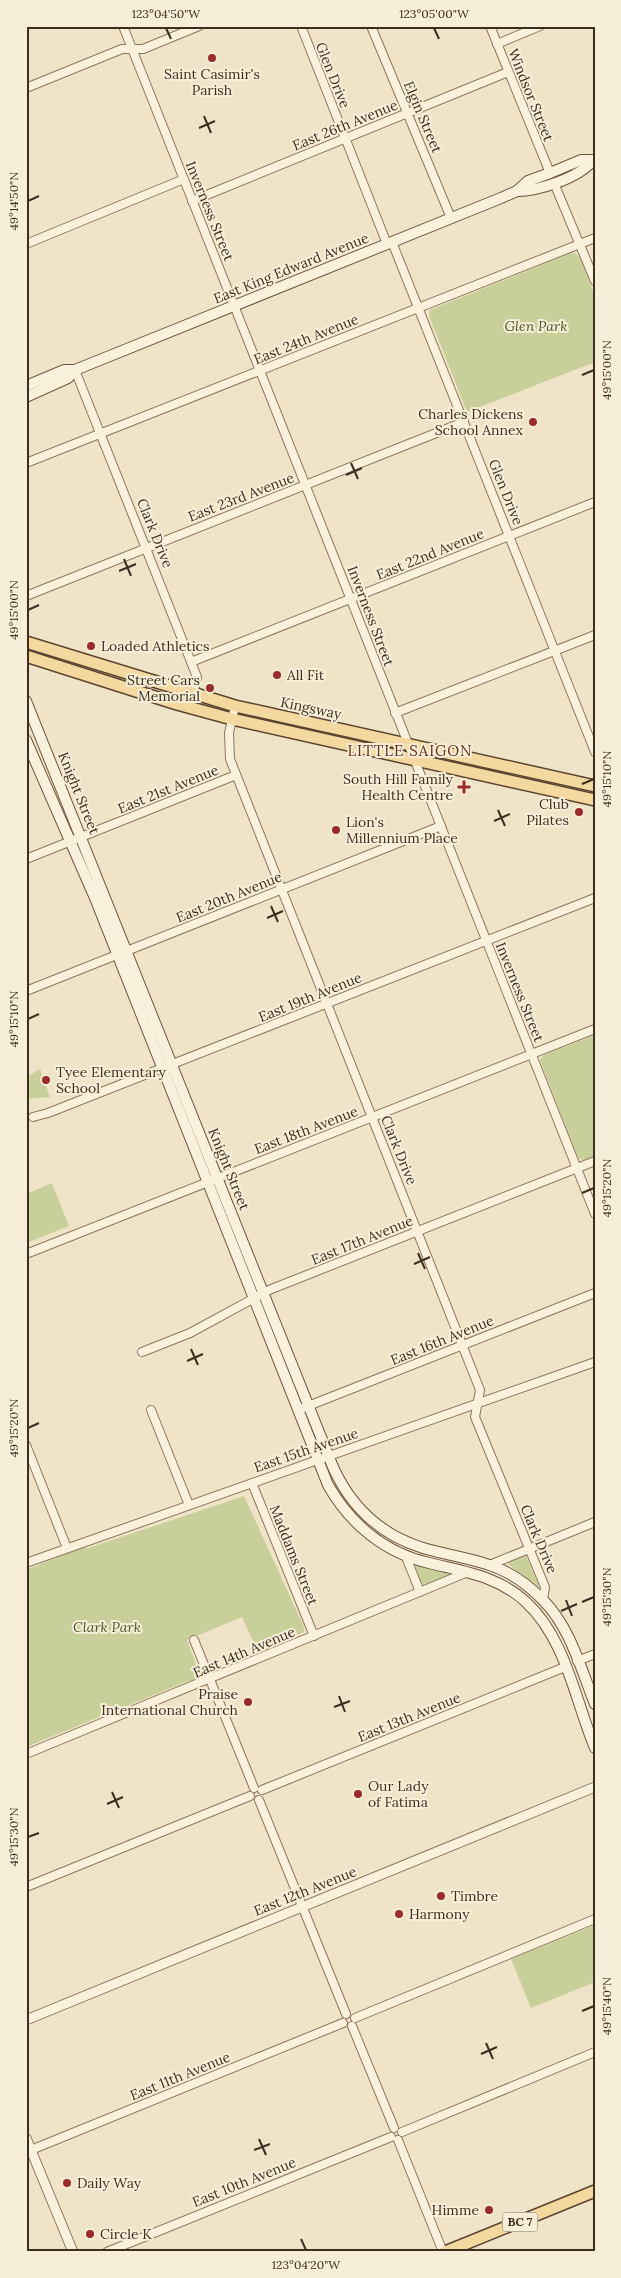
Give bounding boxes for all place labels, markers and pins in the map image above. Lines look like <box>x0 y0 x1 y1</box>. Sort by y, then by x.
marker: Saint Casimir's Parish <box>206 52 218 64</box>
place label: Saint Casimir's Parish <box>164 65 260 99</box>
place label: Charles Dickens School Annex <box>418 405 524 439</box>
marker: Charles Dickens School Annex <box>527 416 539 428</box>
place label: Loaded Athletics <box>101 637 210 655</box>
marker: Loaded Athletics <box>85 640 97 652</box>
place label: All Fit <box>286 666 325 684</box>
marker: All Fit <box>271 669 283 681</box>
place label: Street Cars Memorial <box>127 671 200 705</box>
marker: Street Cars Memorial <box>204 682 216 694</box>
place label: South Hill Family Health Centre <box>343 770 454 804</box>
marker: South Hill Family Health Centre <box>457 780 471 794</box>
place label: Club Pilates <box>526 795 569 829</box>
marker: Club Pilates <box>573 806 585 818</box>
place label: Lion's Millennium Place <box>346 813 458 847</box>
marker: Lion's Millennium Place <box>330 824 342 836</box>
place label: Tyee Elementary School <box>56 1063 167 1097</box>
marker: Tyee Elementary School <box>40 1074 52 1086</box>
place label: Praise International Church <box>101 1685 238 1719</box>
marker: Praise International Church <box>242 1696 254 1708</box>
place label: Our Lady of Fatima <box>368 1777 429 1811</box>
marker: Our Lady of Fatima <box>352 1788 364 1800</box>
place label: Timbre <box>451 1887 499 1905</box>
marker: Timbre <box>435 1890 447 1902</box>
place label: Harmony <box>409 1905 470 1923</box>
marker: Harmony <box>393 1908 405 1920</box>
place label: Daily Way <box>77 2174 142 2192</box>
marker: Daily Way <box>61 2177 73 2189</box>
place label: Himme <box>432 2201 479 2219</box>
marker: Himme <box>483 2204 495 2216</box>
place label: Circle K <box>100 2225 152 2243</box>
marker: Circle K <box>84 2228 96 2240</box>

